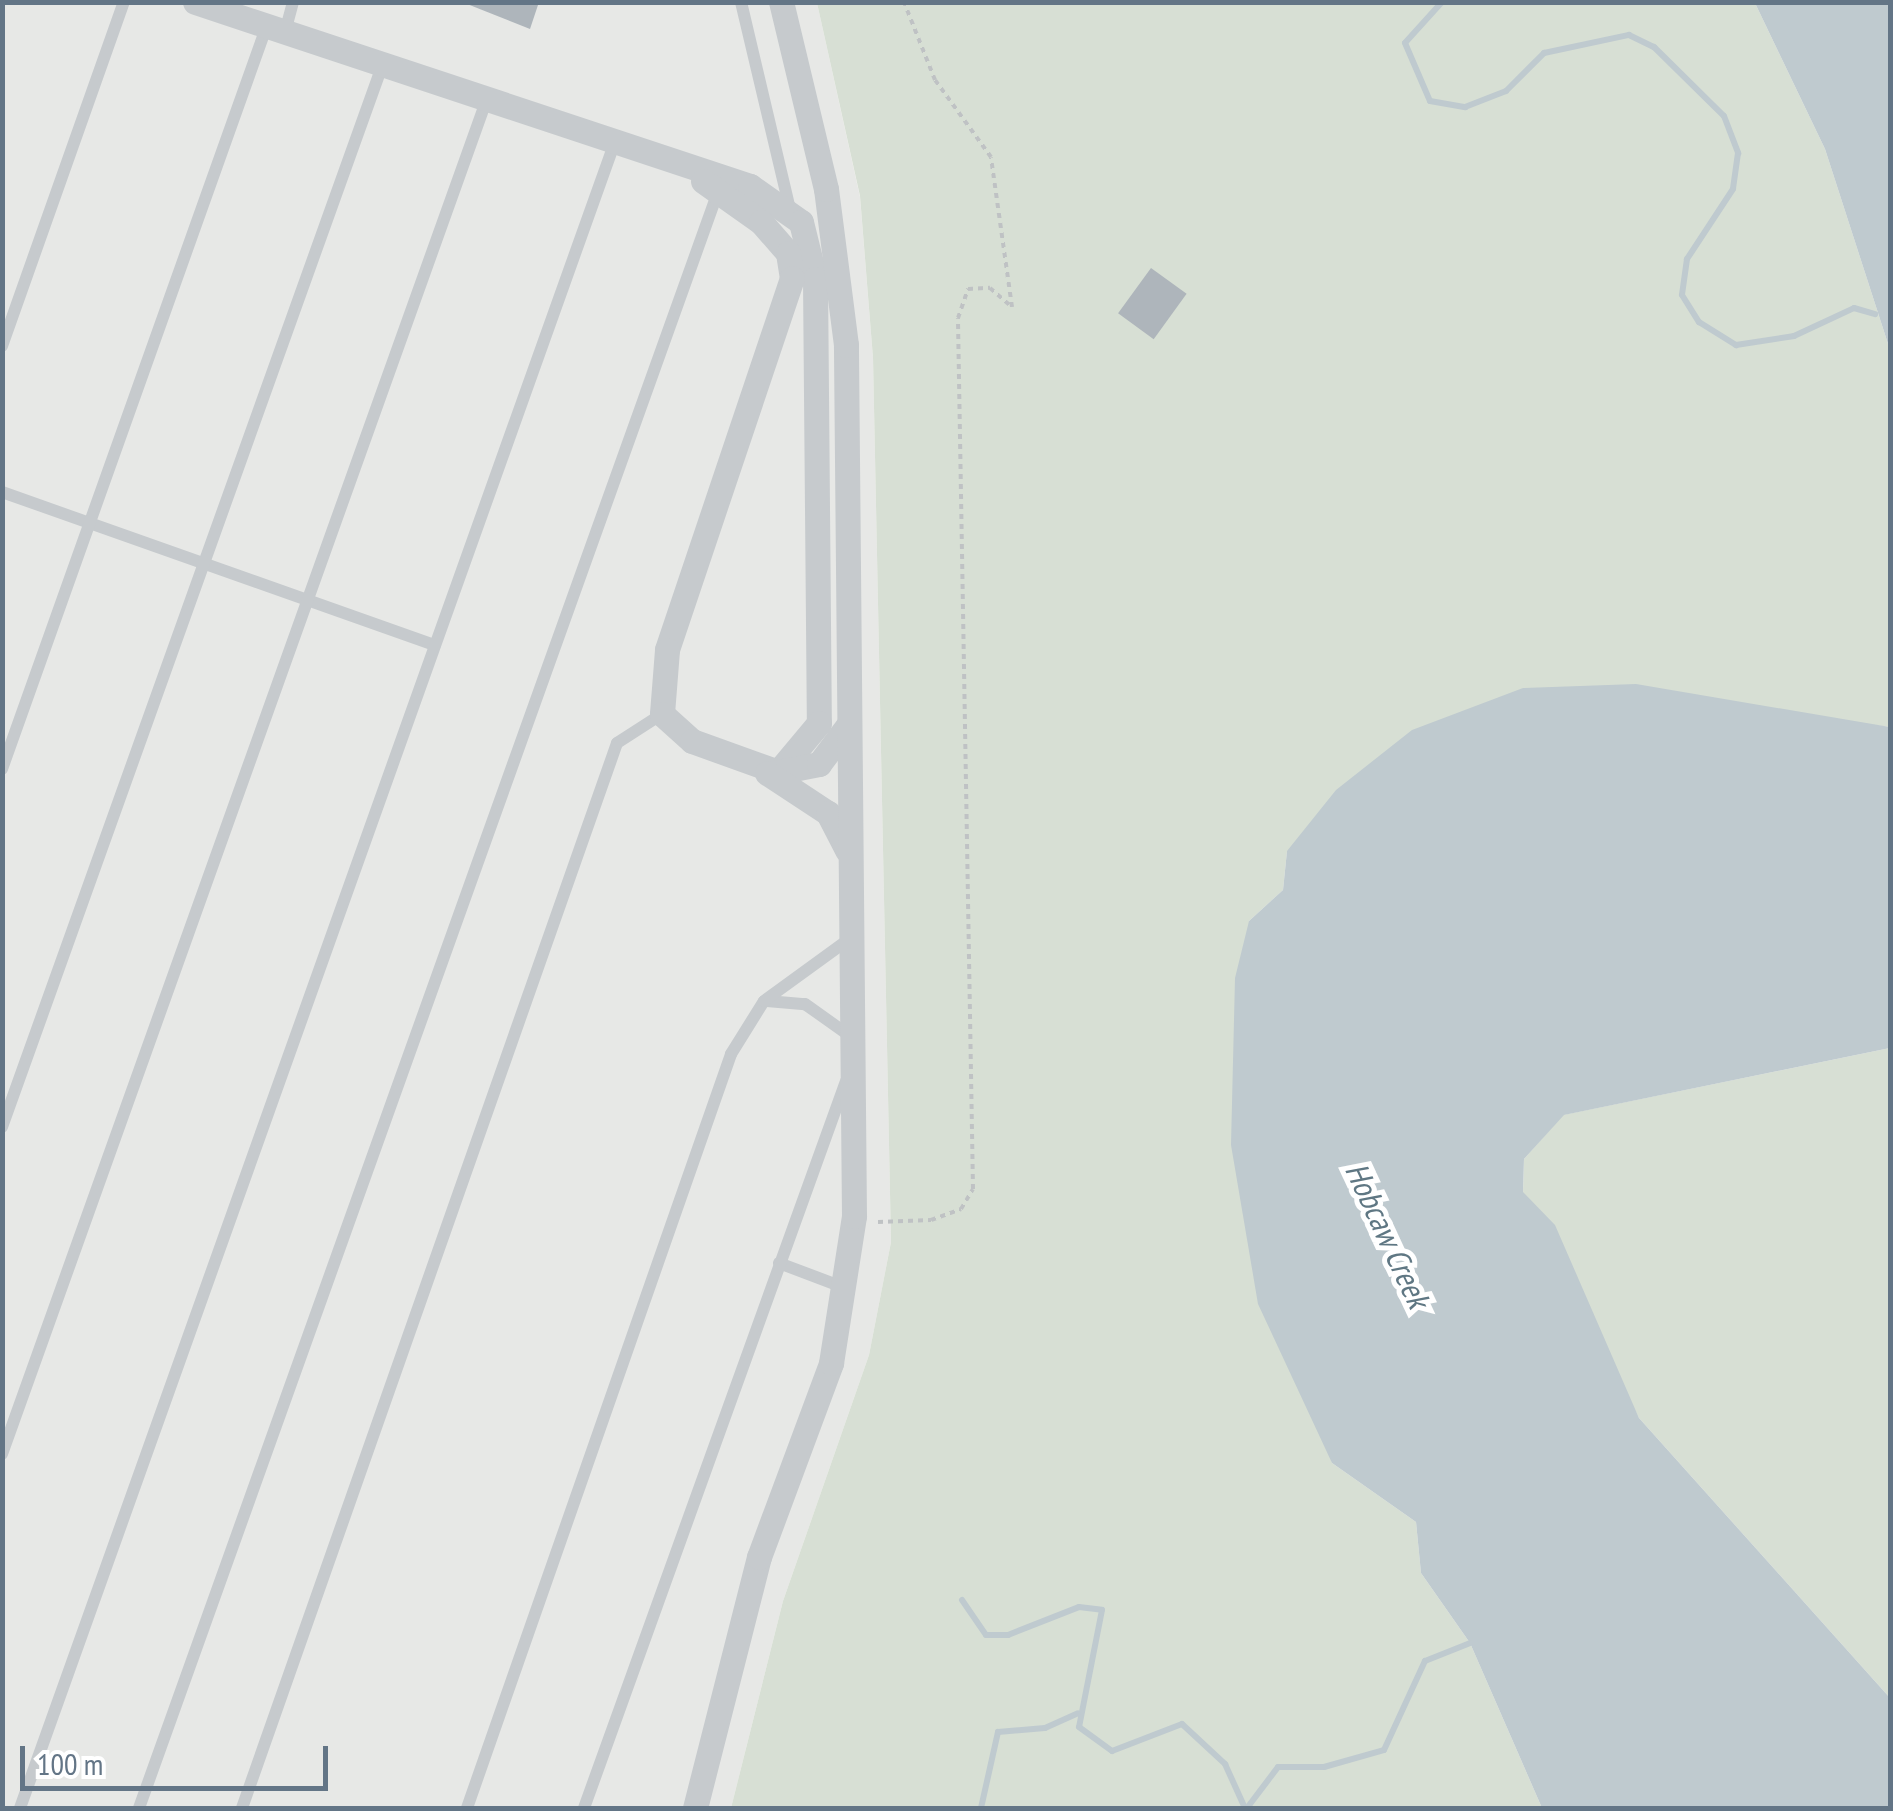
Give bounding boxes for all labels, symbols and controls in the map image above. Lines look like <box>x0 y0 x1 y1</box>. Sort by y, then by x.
water label: Hobcaw Creek <box>1338 1156 1438 1314</box>
scale bar <box>25 1726 332 1788</box>
text: 100 m <box>37 1744 103 1783</box>

